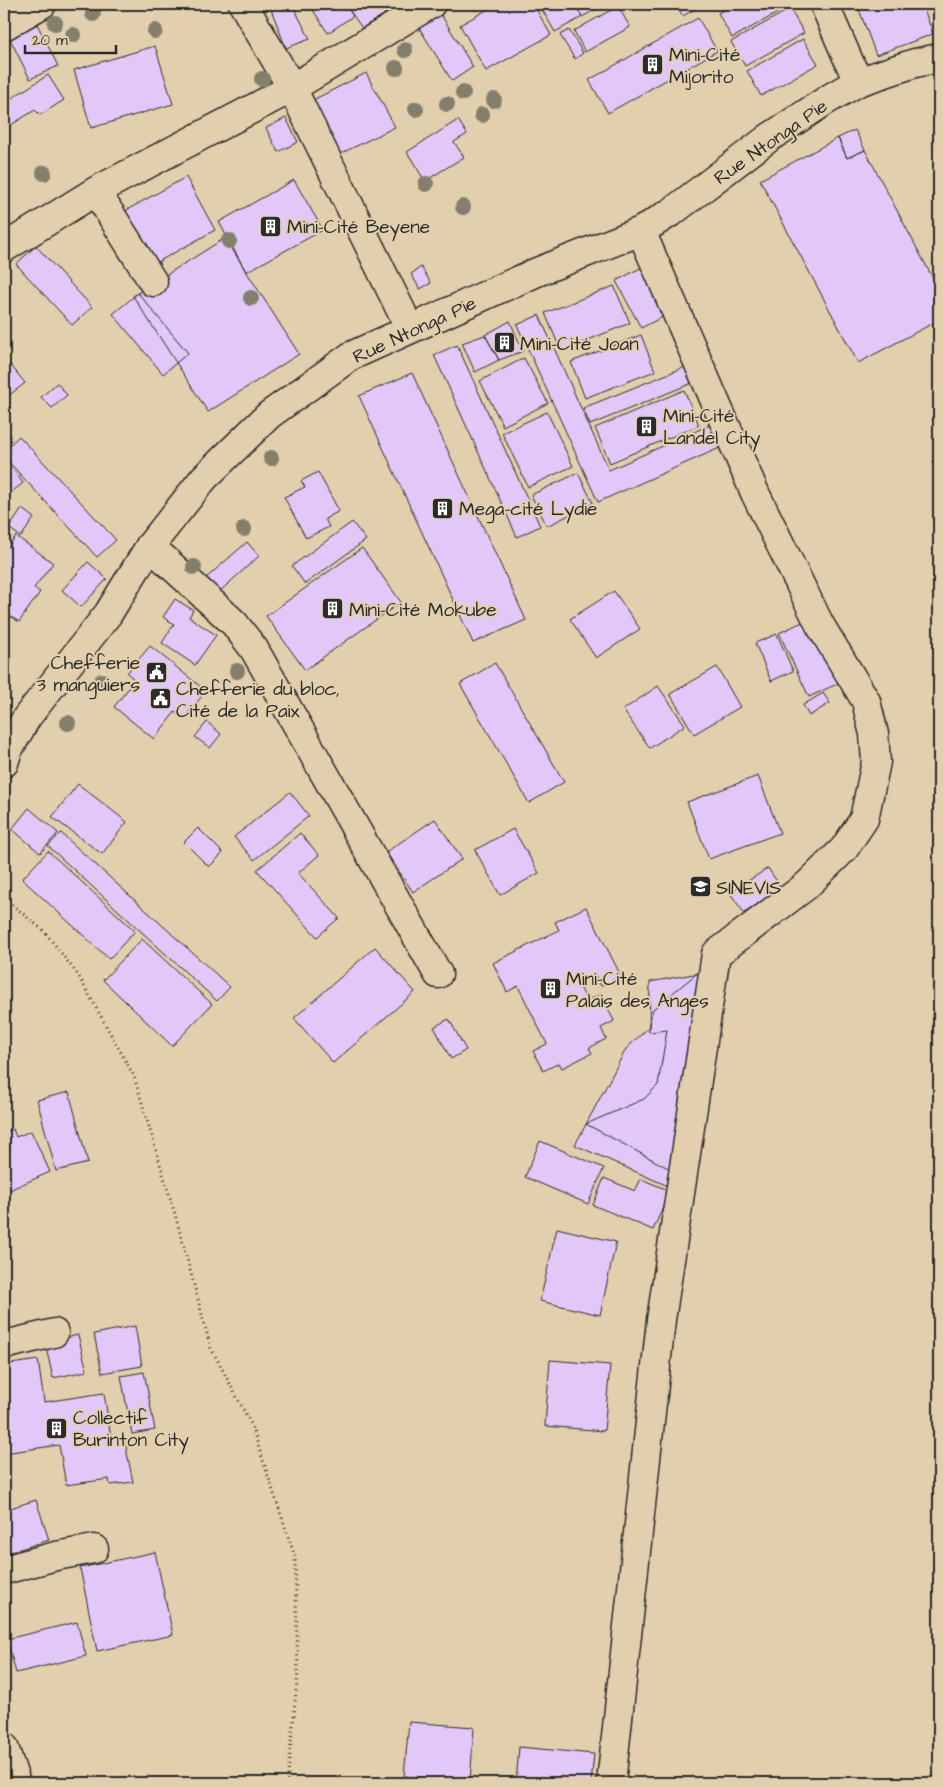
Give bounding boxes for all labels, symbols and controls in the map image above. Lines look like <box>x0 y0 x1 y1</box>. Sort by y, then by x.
scale bar <box>25 22 116 54</box>
text: 20 m <box>32 30 68 51</box>
place label: Mini-Cité Mijorito <box>669 42 740 91</box>
building icon: Mini-Cité Mijorito <box>641 53 665 77</box>
street label: Rue Ntonga Pie <box>709 93 834 192</box>
building icon: Mini-Cité Beyene <box>259 214 283 238</box>
place label: Mini-Cité Beyene <box>287 214 430 242</box>
street label: Rue Ntonga Pie <box>349 290 481 372</box>
building icon: Mini-Cité Joan <box>492 331 516 355</box>
place label: Mini-Cité Joan <box>520 331 639 358</box>
place label: Mini-Cité Landel City <box>663 403 761 453</box>
building icon: Mini-Cité Landel City <box>635 414 659 438</box>
building icon: Mega-cité Lydie <box>431 496 455 520</box>
place label: Mega-cité Lydie <box>459 496 597 524</box>
building icon: Mini-Cité Mokube <box>321 597 345 621</box>
place label: Mini-Cité Mokube <box>349 597 496 624</box>
place label: Chefferie 3 manguiers <box>36 650 140 700</box>
public building icon: Chefferie 3 manguiers <box>144 661 168 685</box>
place label: Chefferie du bloc, Cité de la Paix <box>176 676 340 725</box>
public building icon: Chefferie du bloc, Cité de la Paix <box>148 687 172 711</box>
school or university icon: SINEVIS <box>688 875 712 899</box>
place label: SINEVIS <box>716 875 781 902</box>
place label: Mini-Cité Palais des Anges <box>566 966 709 1016</box>
building icon: Mini-Cité Palais des Anges <box>538 977 562 1001</box>
place label: Collectif Burinton City <box>73 1405 190 1455</box>
building icon: Collectif Burinton City <box>45 1416 69 1440</box>

